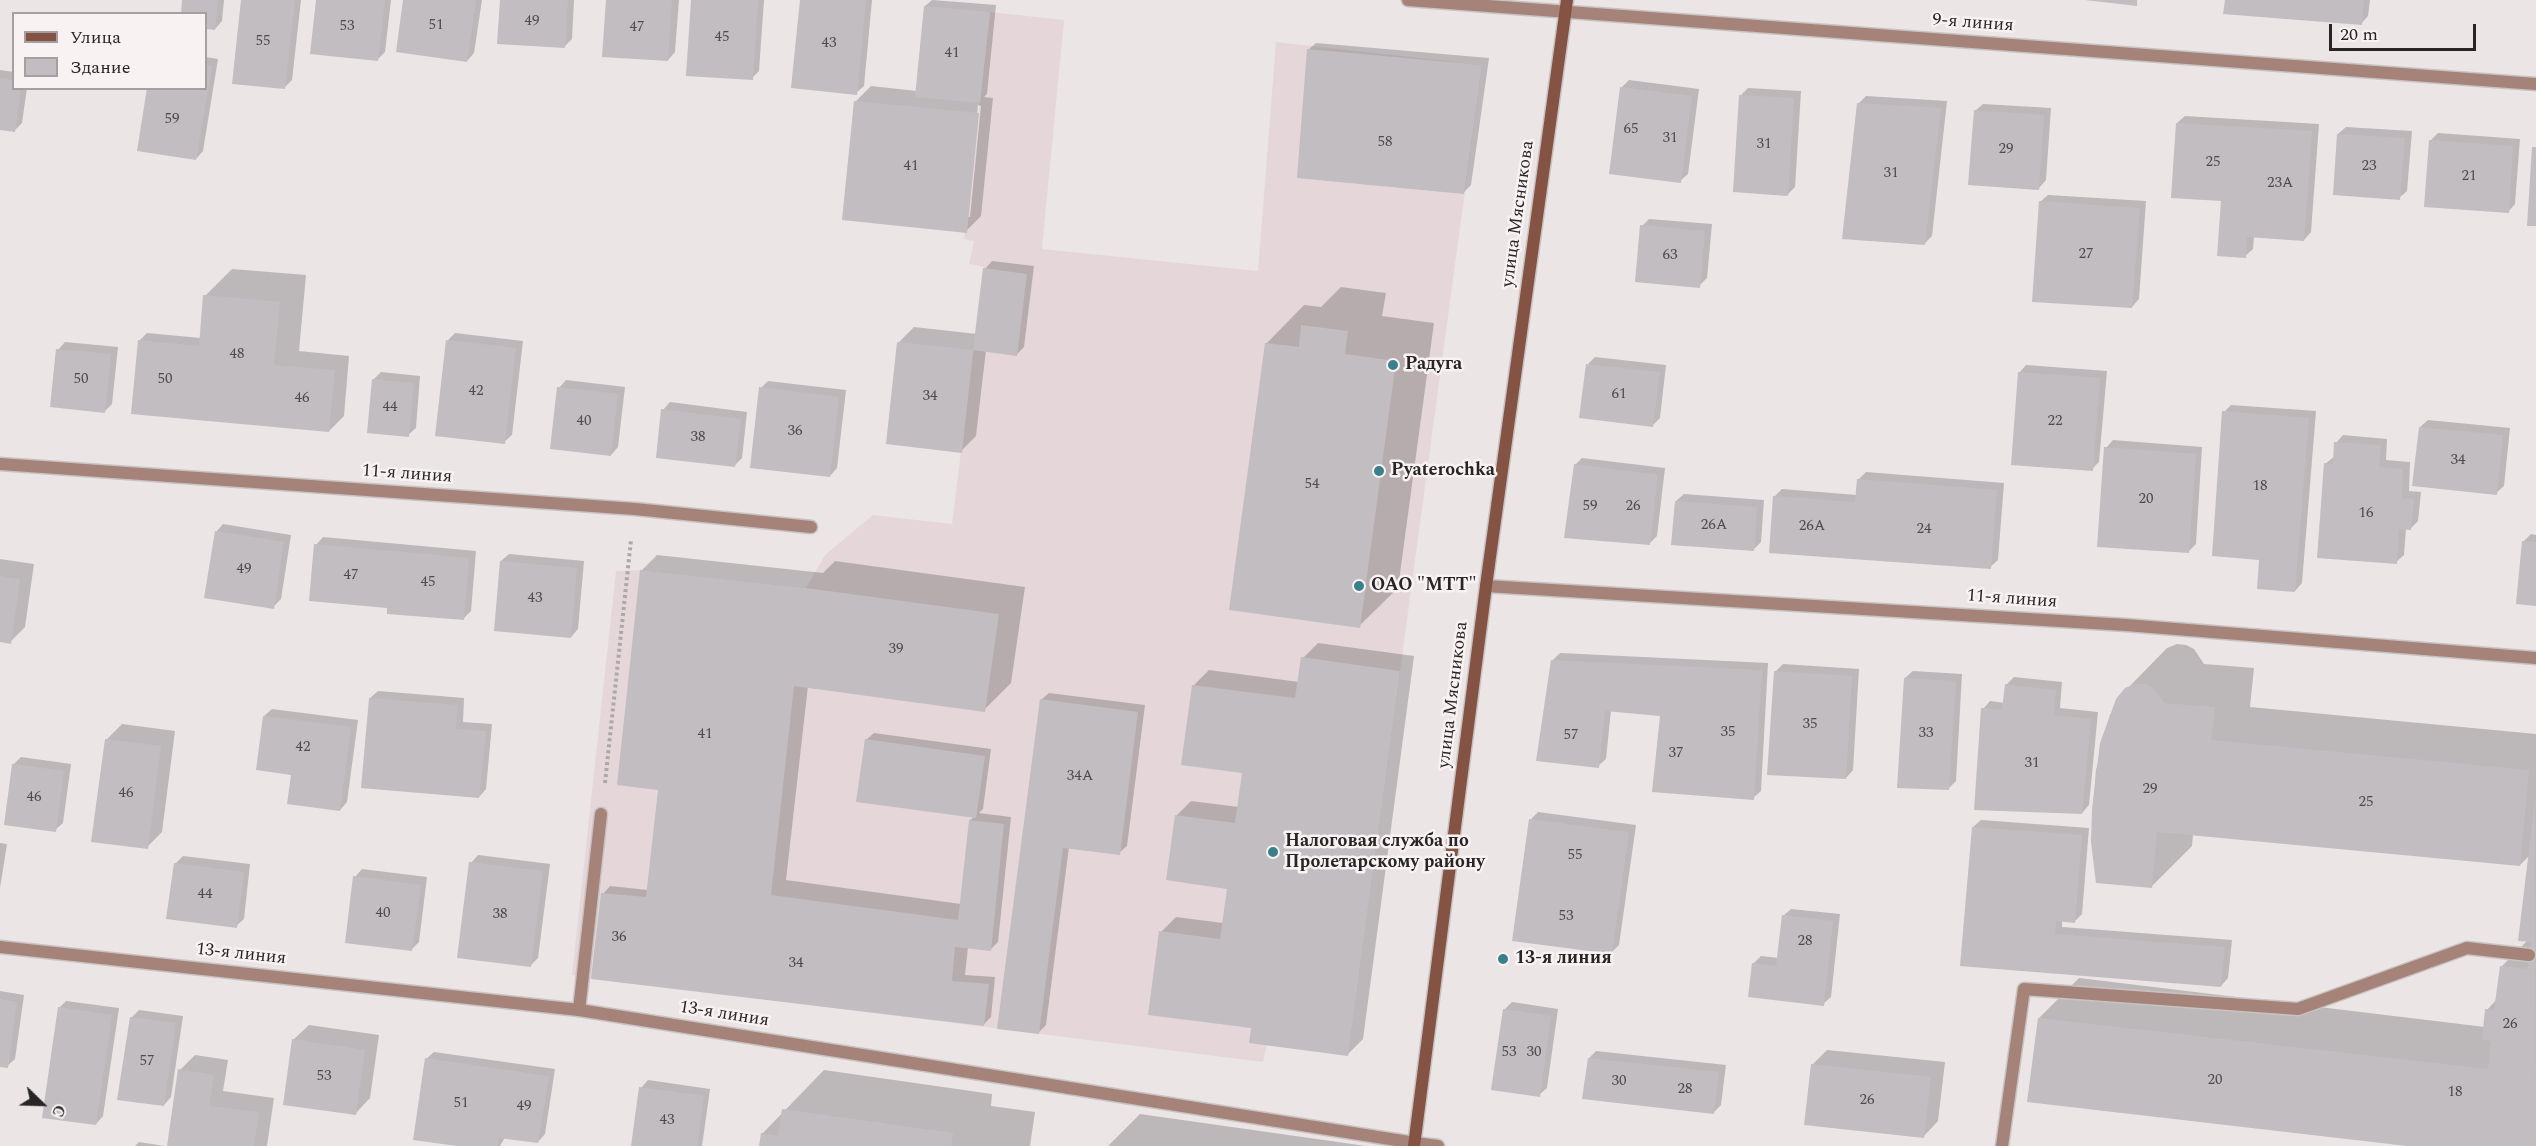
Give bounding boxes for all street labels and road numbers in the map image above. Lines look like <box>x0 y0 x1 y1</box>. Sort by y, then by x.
street label: 9-я линия <box>1932 10 2014 38</box>
street label: улица Мясникова <box>1498 139 1540 289</box>
street label: 11-я линия <box>361 461 453 489</box>
street label: 11-я линия <box>1966 586 2058 614</box>
street label: улица Мясникова <box>1434 620 1474 770</box>
street label: 13-я линия <box>195 940 287 970</box>
street label: 13-я линия <box>678 997 770 1033</box>

